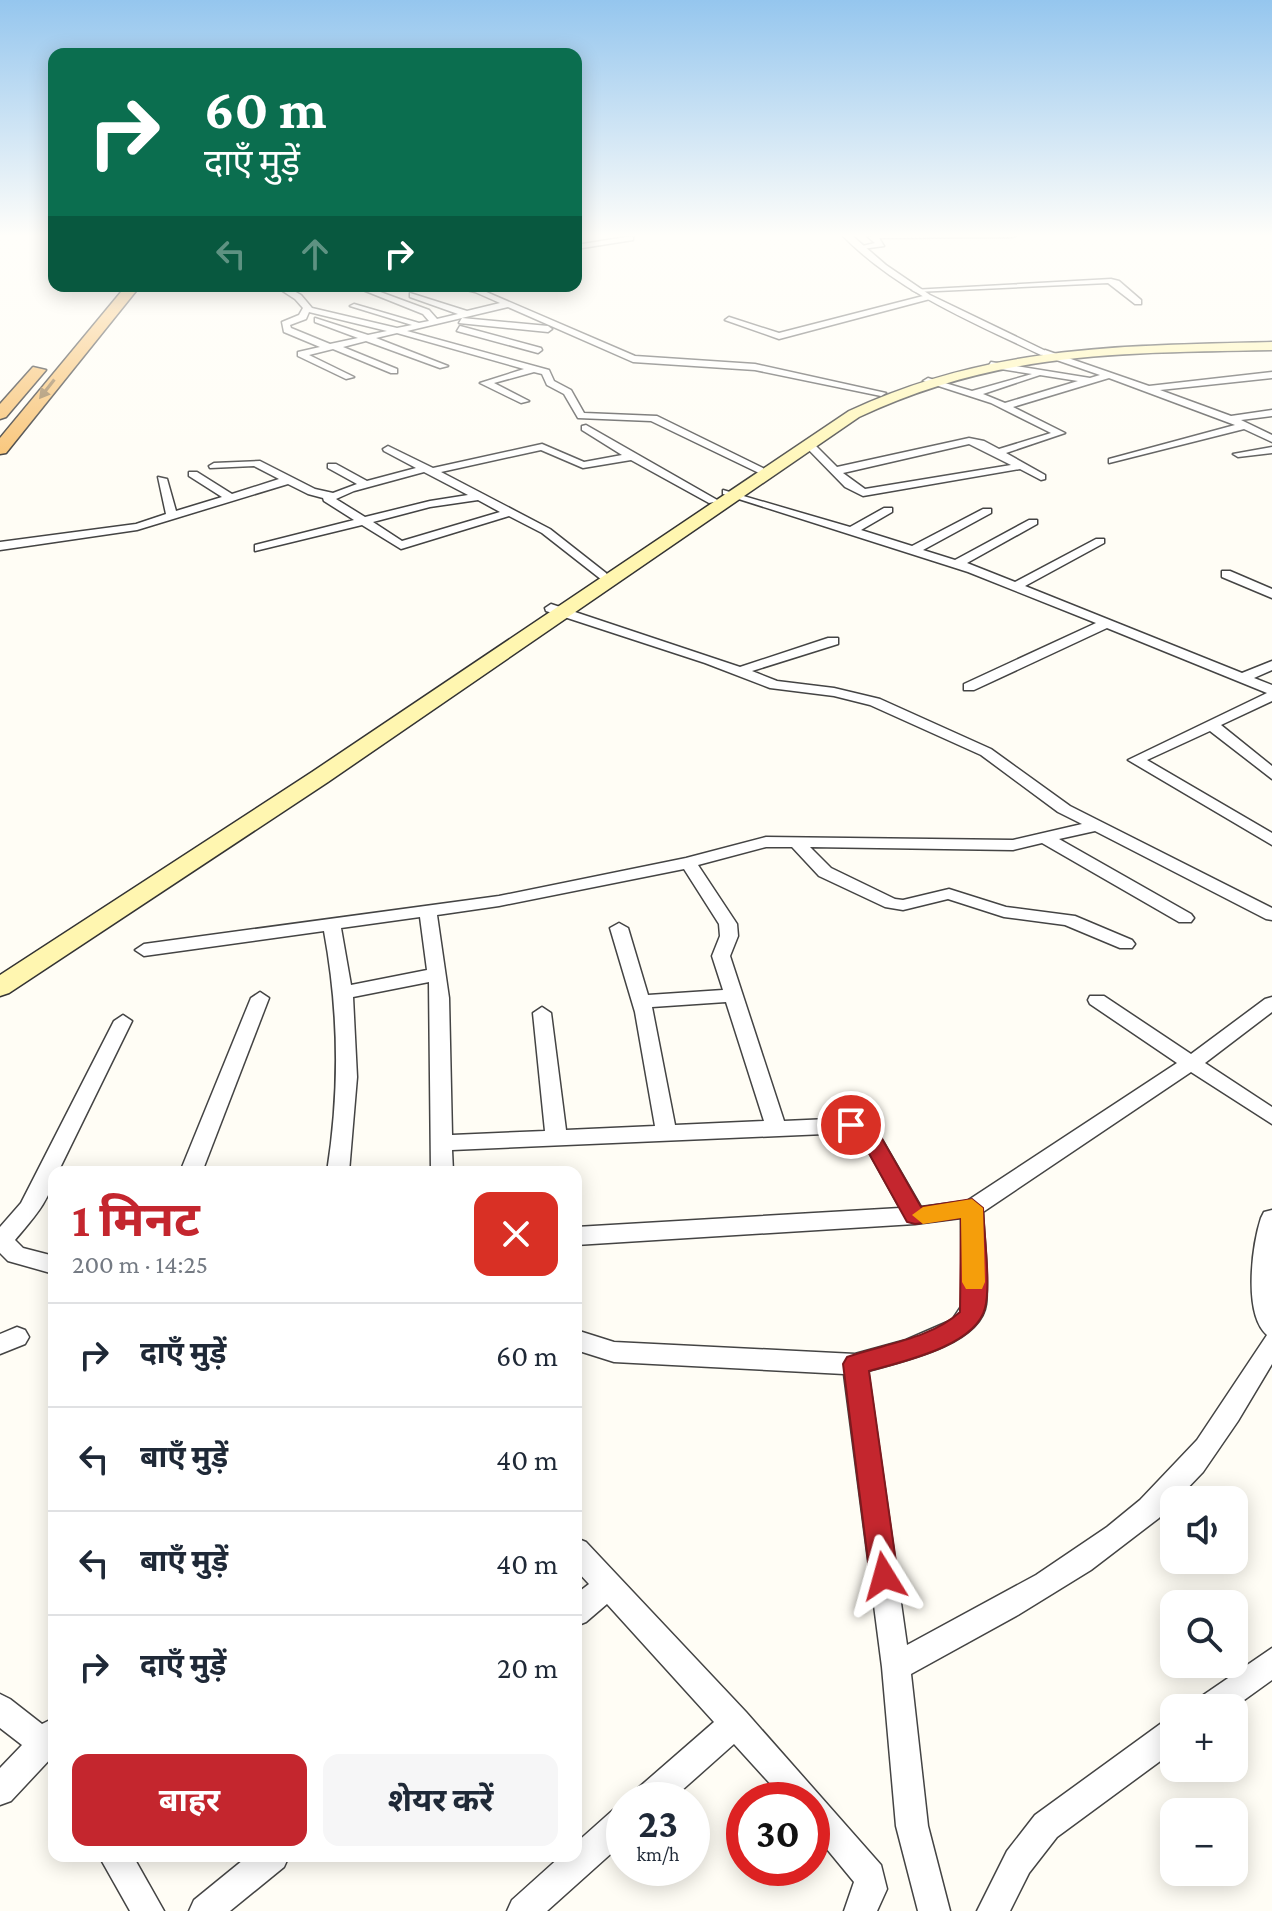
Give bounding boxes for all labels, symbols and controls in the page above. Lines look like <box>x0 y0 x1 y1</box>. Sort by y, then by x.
text: 60 m <box>204 78 327 140</box>
icon: right <box>72 80 176 184</box>
text: दाएँ मुड़ें <box>204 143 300 183</box>
icon: left <box>209 232 253 276</box>
icon: ahead <box>293 232 337 276</box>
icon: right <box>377 232 421 276</box>
one-way arrow <box>39 379 56 399</box>
pin <box>817 1091 885 1159</box>
icon: arrive <box>829 1103 873 1147</box>
button: close <box>474 1192 558 1276</box>
text: 1 मिनट <box>72 1193 200 1246</box>
text: 200 m · 14:25 <box>72 1250 208 1279</box>
icon: right <box>72 1333 116 1377</box>
text: दाएँ मुड़ें <box>140 1336 226 1369</box>
text: 60 m <box>496 1339 558 1372</box>
icon: left <box>72 1437 116 1481</box>
text: बाएँ मुड़ें <box>140 1440 228 1473</box>
text: 40 m <box>496 1443 558 1476</box>
map controls <box>1160 1486 1248 1886</box>
button: sound <box>1160 1486 1248 1574</box>
position arrow <box>842 1534 926 1618</box>
icon: left <box>72 1541 116 1585</box>
text: बाएँ मुड़ें <box>140 1544 228 1577</box>
text: 40 m <box>496 1547 558 1580</box>
button: search <box>1160 1590 1248 1678</box>
icon: right <box>72 1645 116 1689</box>
text: दाएँ मुड़ें <box>140 1648 226 1681</box>
text: 20 m <box>497 1651 558 1684</box>
button: + <box>1160 1694 1248 1782</box>
button: बाहर <box>72 1754 307 1846</box>
button: शेयर करें <box>323 1754 558 1846</box>
speed limit sign: 30 <box>726 1782 830 1886</box>
button: − <box>1160 1798 1248 1886</box>
text: 23 <box>638 1801 678 1846</box>
text: km/h <box>636 1843 680 1865</box>

